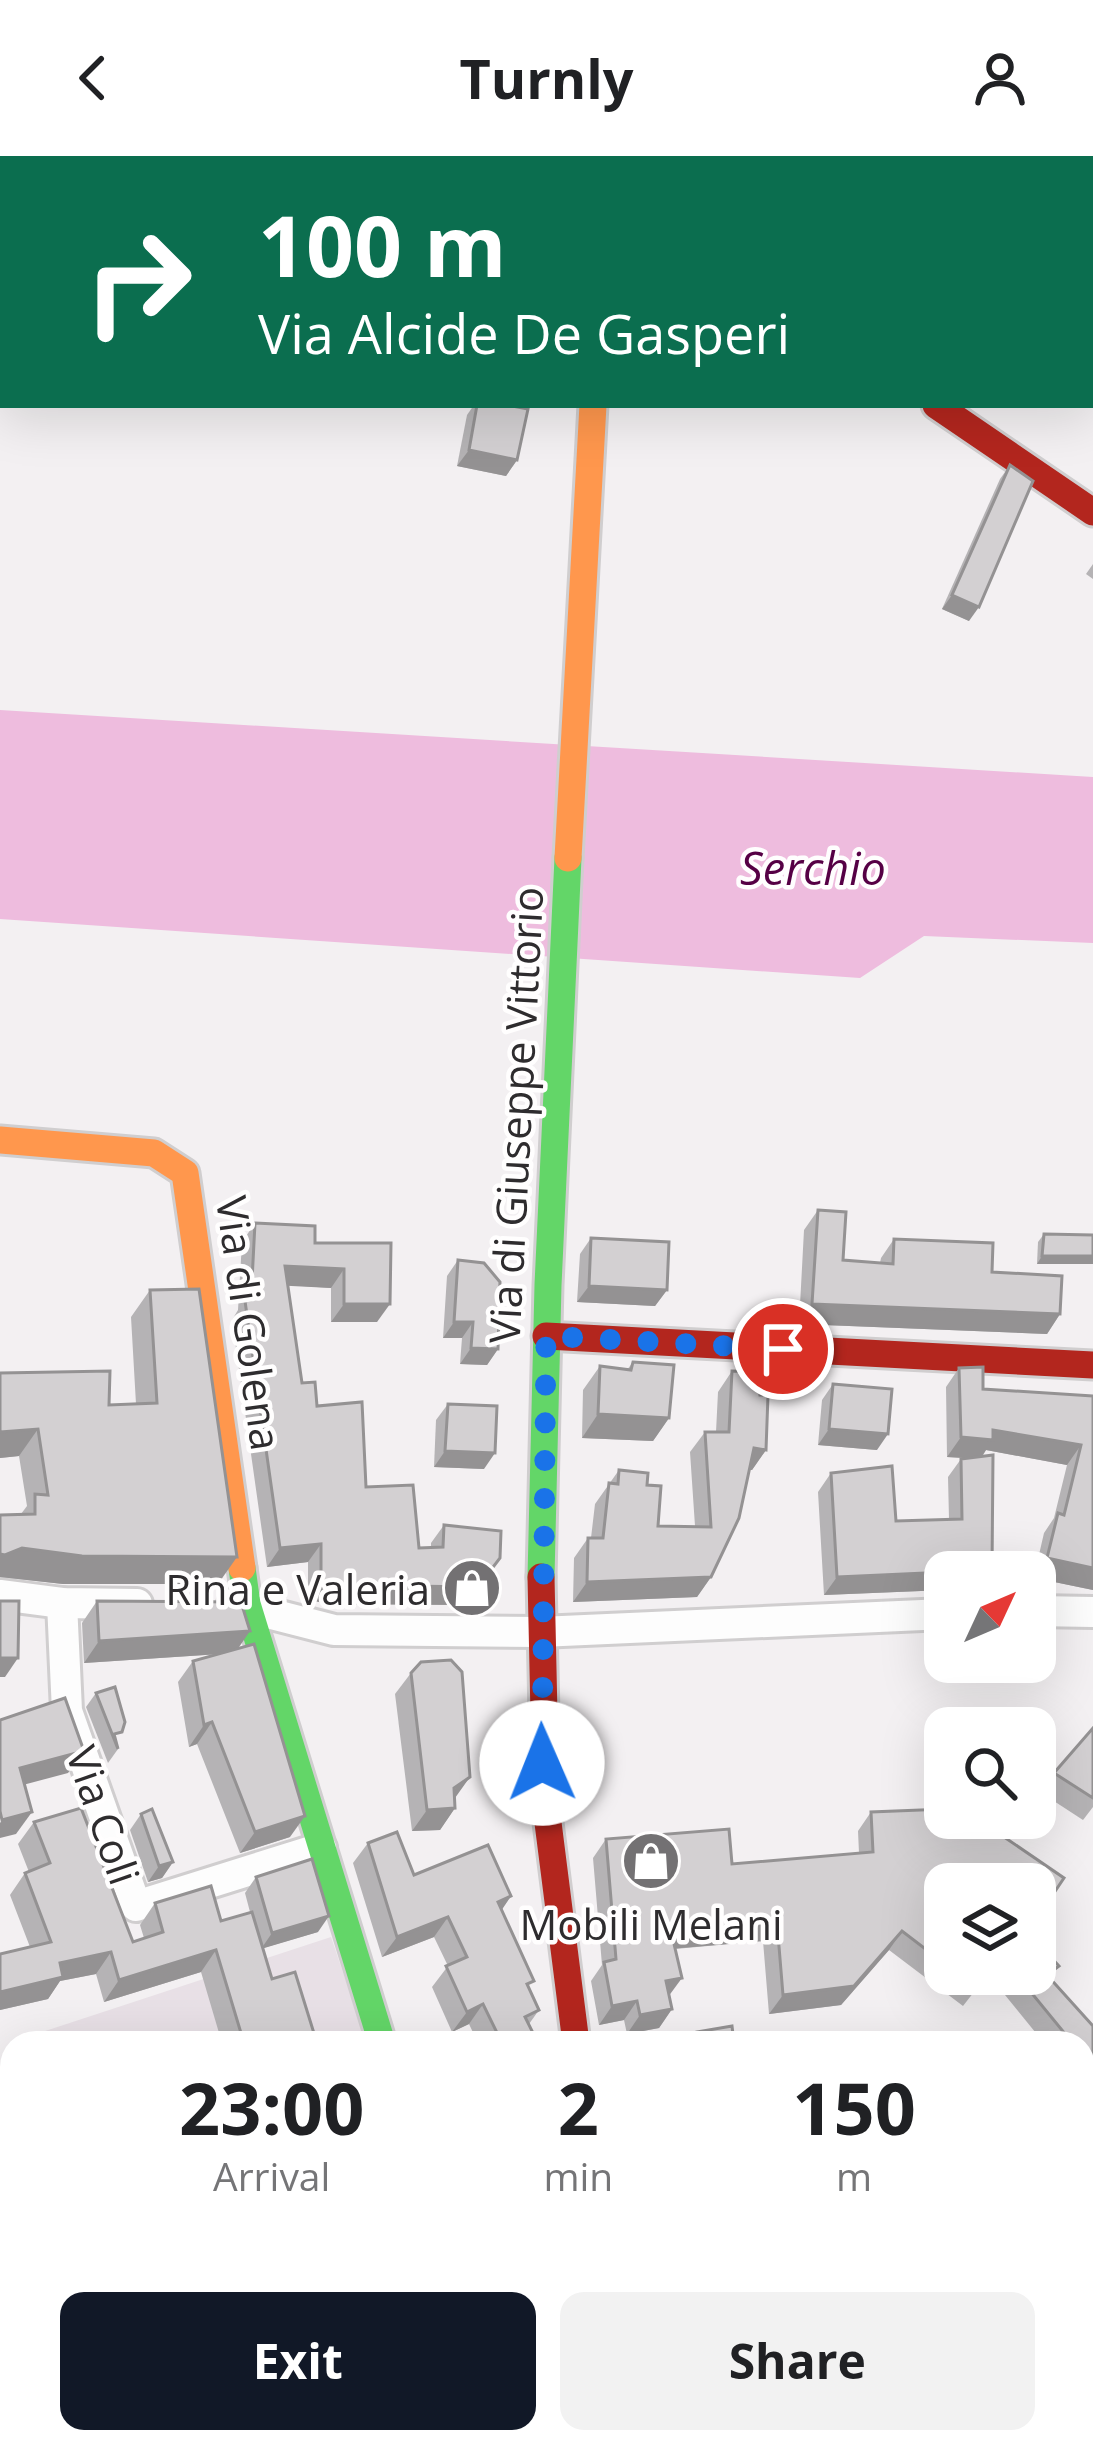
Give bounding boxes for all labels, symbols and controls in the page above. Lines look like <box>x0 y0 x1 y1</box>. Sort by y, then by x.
text: Turnly <box>460 41 633 115</box>
icon: back <box>60 45 126 111</box>
icon: person <box>967 45 1033 111</box>
text: 100 m <box>258 187 506 302</box>
icon: right <box>60 204 216 360</box>
text: Via Alcide De Gasperi <box>258 296 790 370</box>
water label: Serchio <box>740 837 886 898</box>
street label: Via di Giuseppe Vittorio <box>475 885 555 1345</box>
street label: Via di Golena <box>204 1192 296 1454</box>
pin <box>732 1298 834 1400</box>
icon: arrive <box>750 1316 816 1382</box>
north arrow <box>924 1551 1056 1683</box>
map controls <box>924 1551 1056 1995</box>
shop icon: Rina e Valeria <box>441 1557 503 1619</box>
place label: Rina e Valeria <box>165 1560 430 1617</box>
position arrow <box>479 1700 605 1826</box>
button: search <box>924 1707 1056 1839</box>
street label: Via Coli <box>54 1738 154 1892</box>
shop icon: Mobili Melani <box>620 1830 682 1892</box>
button: layers <box>924 1863 1056 1995</box>
place label: Mobili Melani <box>519 1895 783 1952</box>
text: 23:00 <box>179 2058 364 2156</box>
text: 2 <box>558 2058 599 2156</box>
text: 150 <box>792 2058 916 2156</box>
text: Arrival <box>213 2149 330 2202</box>
text: min <box>543 2149 613 2202</box>
text: m <box>836 2149 872 2202</box>
button: Exit <box>60 2292 536 2430</box>
button: Share <box>560 2292 1035 2430</box>

